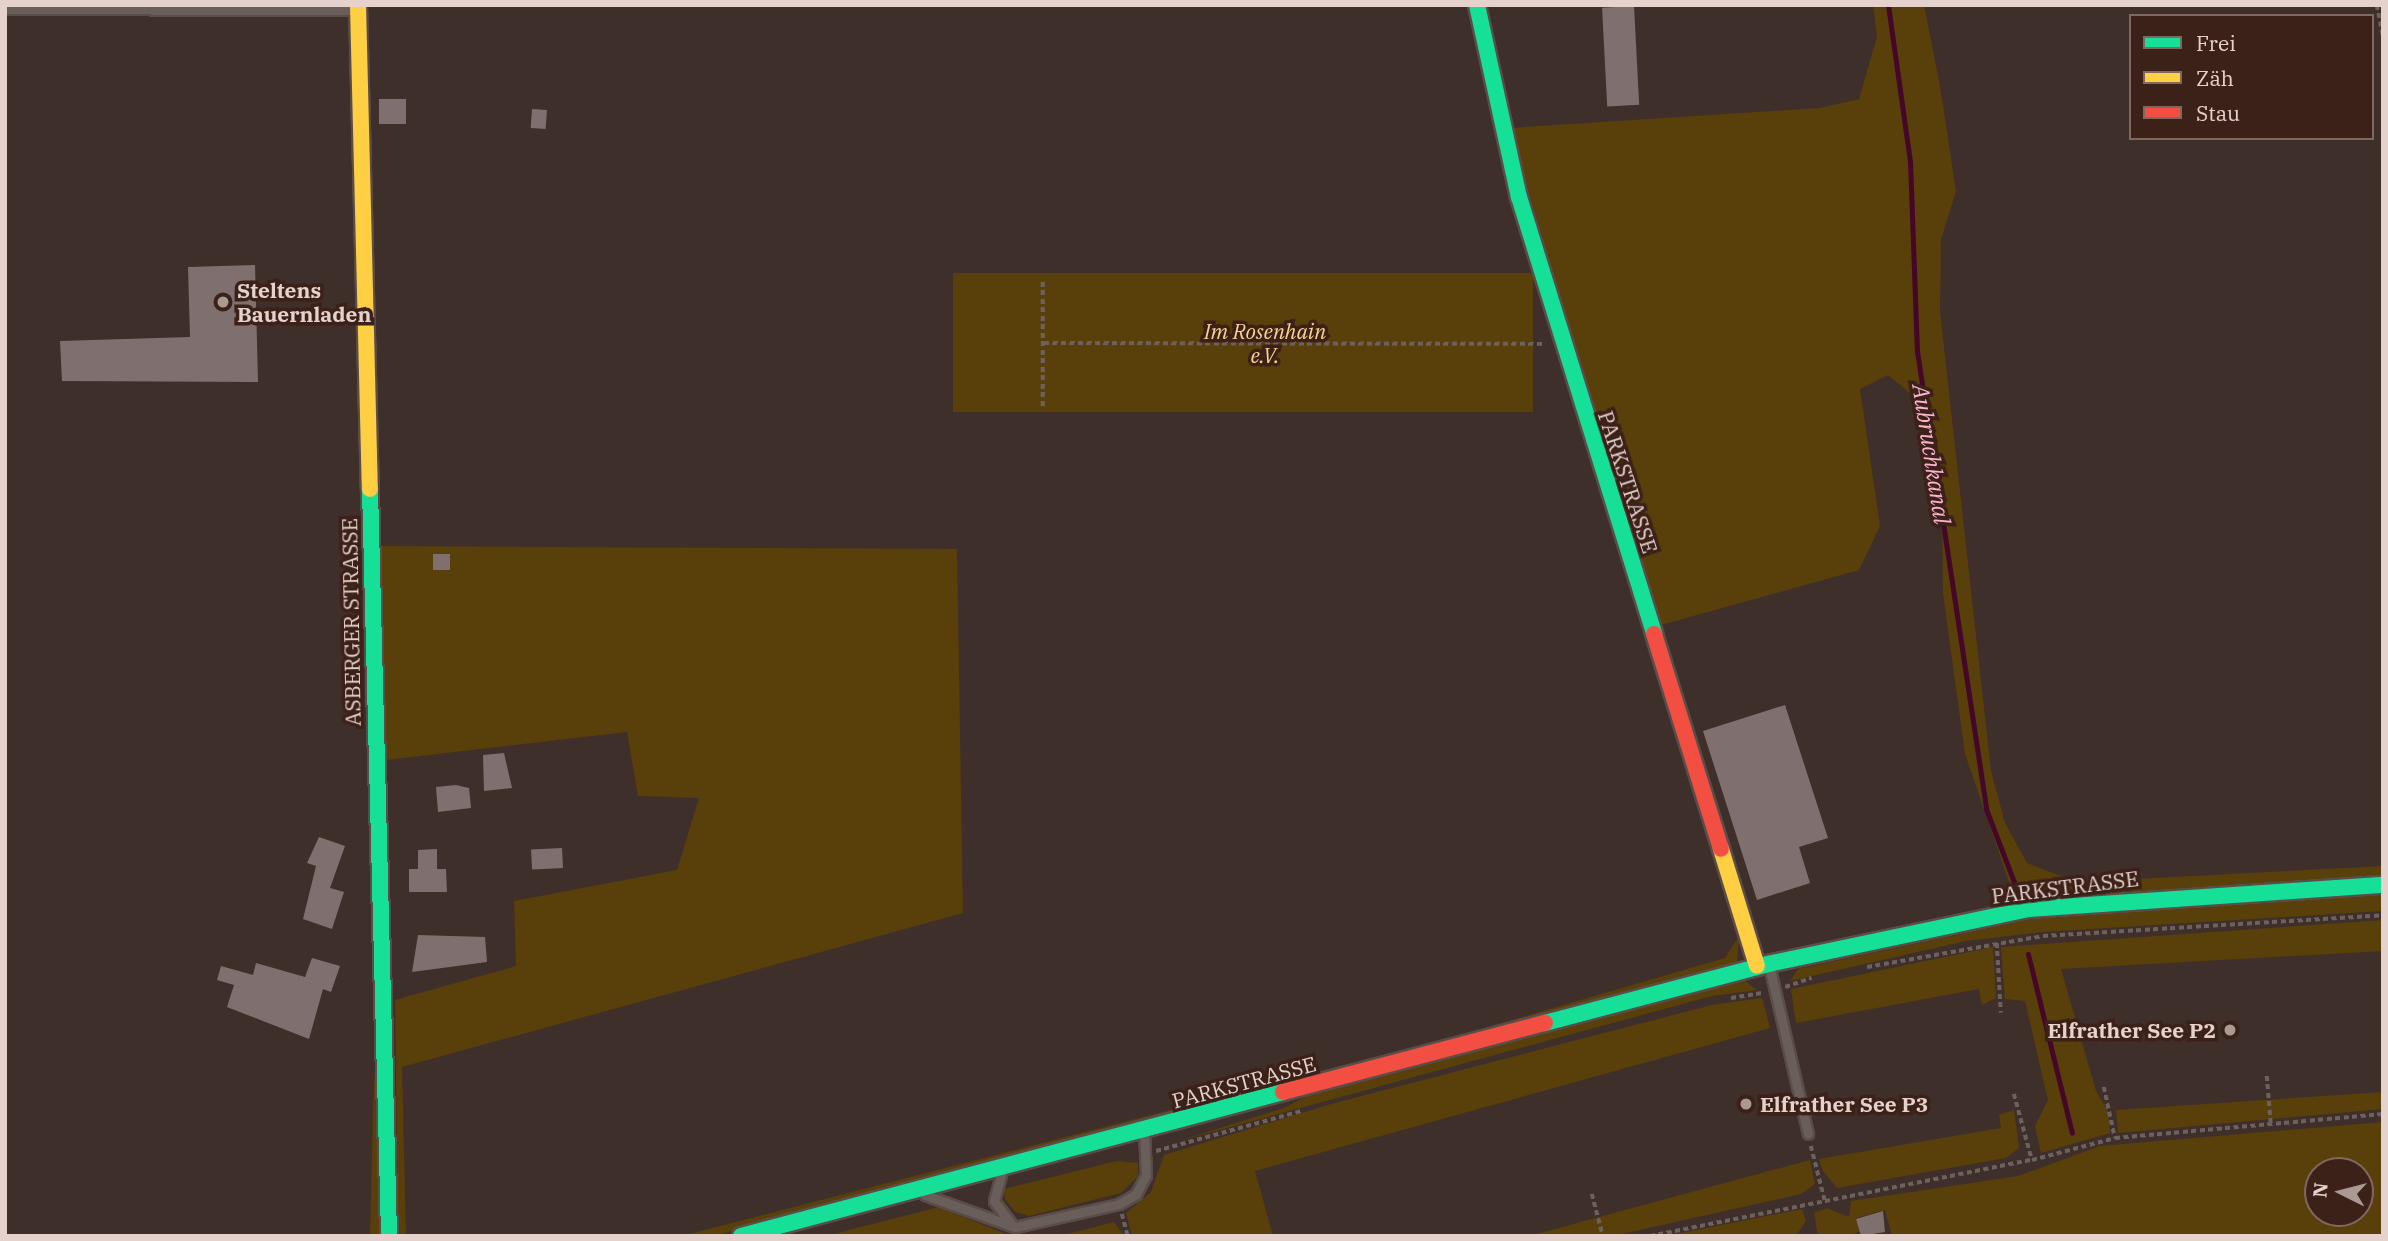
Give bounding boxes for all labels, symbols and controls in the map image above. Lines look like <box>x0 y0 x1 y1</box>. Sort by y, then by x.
legend <box>2129 14 2374 140</box>
text: Frei <box>2196 29 2236 57</box>
text: Zäh <box>2196 64 2234 92</box>
text: Stau <box>2196 99 2240 127</box>
place label: Steltens Bauernladen <box>237 277 371 327</box>
marker: Steltens Bauernladen <box>215 294 231 310</box>
park label: Im Rosenhain e.V. <box>1204 318 1326 368</box>
water label: Aubruchkanal <box>1907 382 1957 526</box>
street label: PARKSTRASSE <box>1593 408 1663 556</box>
street label: ASBERGER STRASSE <box>337 518 365 726</box>
street label: PARKSTRASSE <box>1990 865 2140 909</box>
place label: Elfrather See P2 <box>2048 1017 2216 1043</box>
marker: Elfrather See P2 <box>2222 1022 2238 1038</box>
street label: PARKSTRASSE <box>1169 1051 1319 1113</box>
place label: Elfrather See P3 <box>1760 1091 1928 1117</box>
marker: Elfrather See P3 <box>1738 1096 1754 1112</box>
north arrow <box>2304 1157 2374 1227</box>
text: N <box>2307 1181 2333 1199</box>

